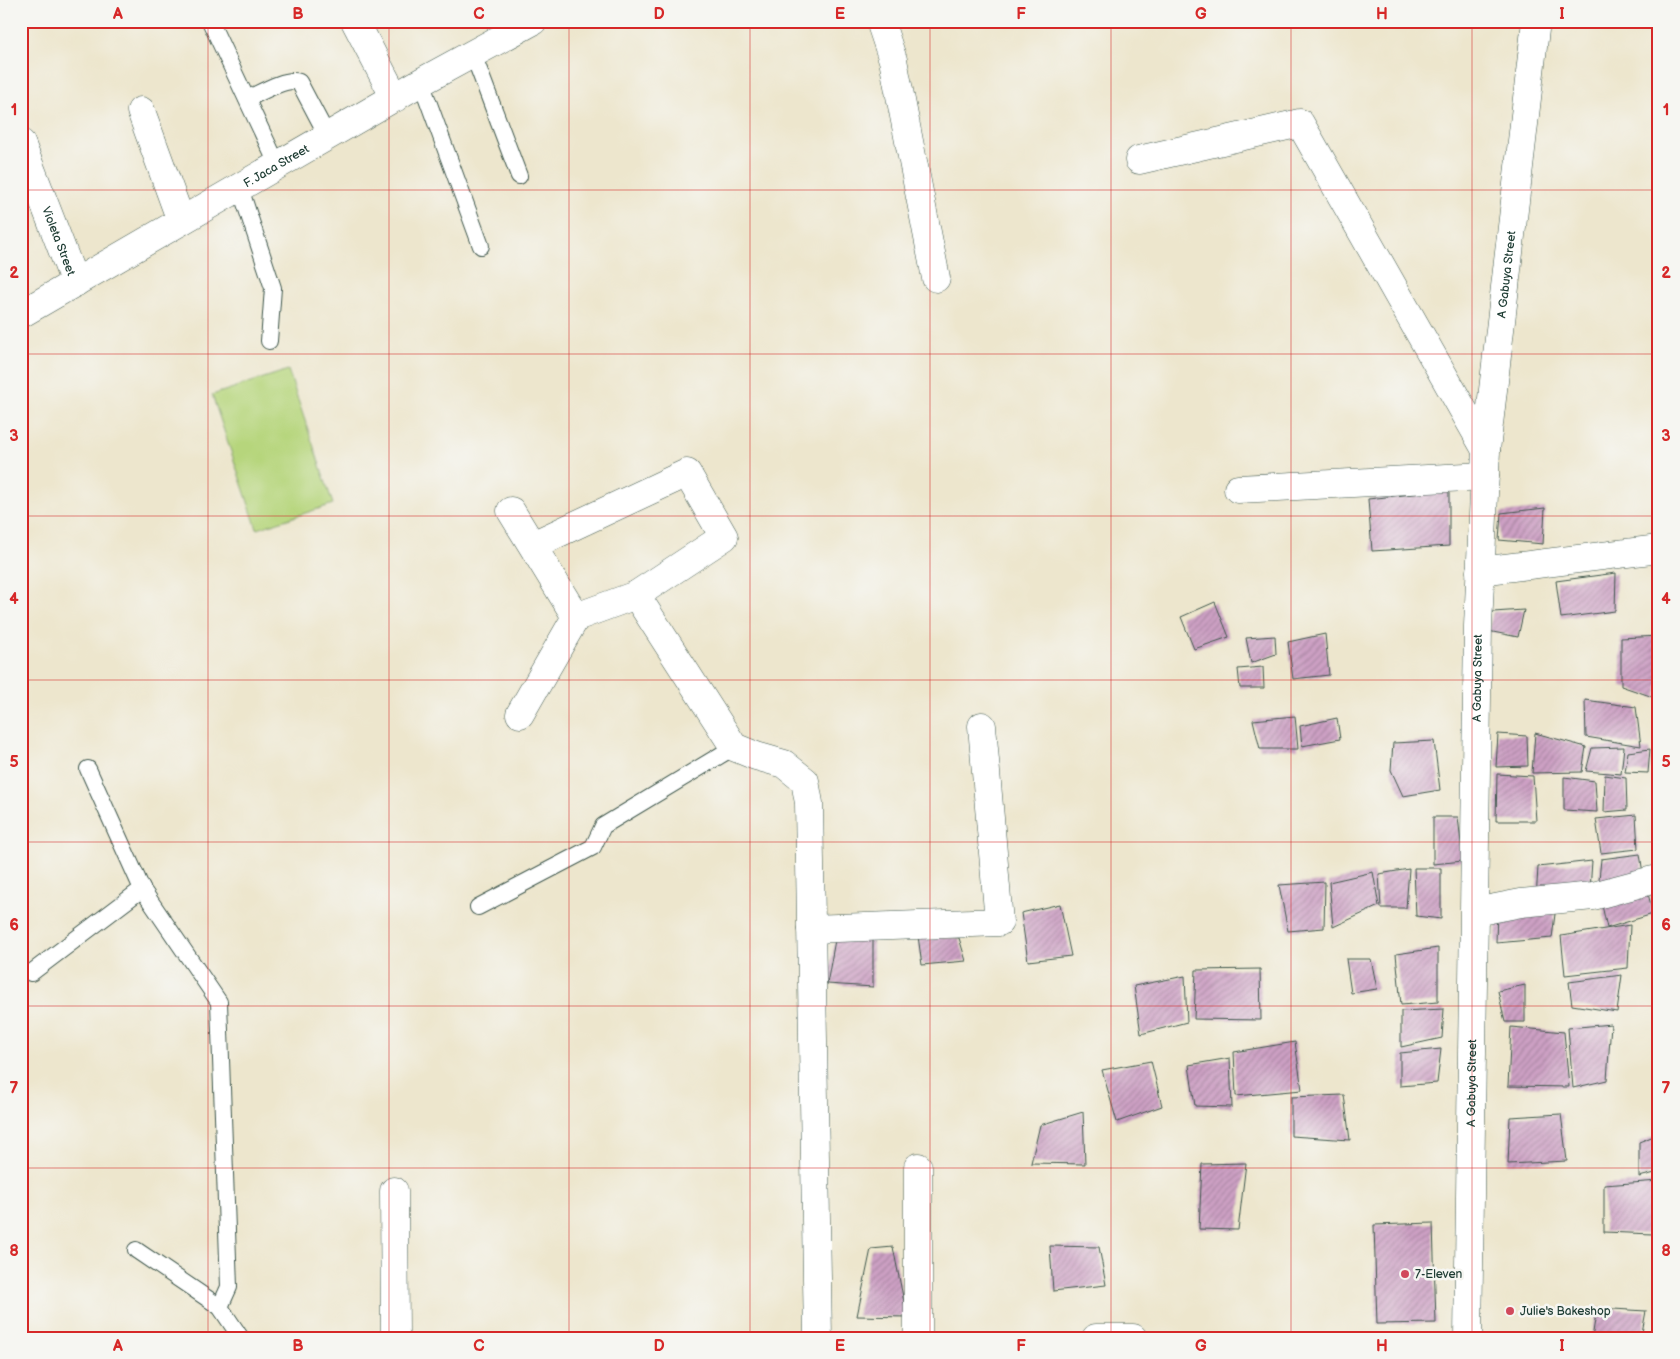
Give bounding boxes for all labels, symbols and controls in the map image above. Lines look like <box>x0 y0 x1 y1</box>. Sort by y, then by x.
text: A <box>112 5 123 24</box>
text: B <box>292 5 304 24</box>
text: C <box>473 5 485 24</box>
text: D <box>653 5 665 24</box>
text: E <box>835 5 845 24</box>
text: F <box>1016 5 1026 24</box>
text: G <box>1195 5 1207 24</box>
text: H <box>1376 5 1388 24</box>
text: I <box>1559 5 1565 24</box>
text: 1 <box>11 101 17 120</box>
text: 1 <box>1663 101 1669 120</box>
street label: F. Jaca Street <box>241 141 312 191</box>
street label: Violeta Street <box>38 204 79 278</box>
street label: A Gabuya Street <box>1494 230 1520 319</box>
text: 2 <box>9 264 19 283</box>
text: 2 <box>1661 264 1671 283</box>
text: 3 <box>9 427 19 446</box>
text: 3 <box>1661 427 1671 446</box>
text: 4 <box>9 590 19 609</box>
text: 4 <box>1661 590 1671 609</box>
street label: A Gabuya Street <box>1470 634 1486 722</box>
text: 5 <box>9 753 19 772</box>
text: 5 <box>1661 753 1671 772</box>
text: 6 <box>9 916 19 935</box>
text: 6 <box>1661 916 1671 935</box>
street label: A Gabuya Street <box>1464 1039 1480 1127</box>
text: 7 <box>10 1079 19 1098</box>
text: 7 <box>1662 1079 1671 1098</box>
text: 8 <box>9 1242 19 1261</box>
text: 8 <box>1661 1242 1671 1261</box>
place label: 7-Eleven <box>1415 1267 1463 1282</box>
marker: 7-Eleven <box>1399 1268 1411 1280</box>
place label: Julie's Bakeshop <box>1520 1304 1611 1319</box>
marker: Julie's Bakeshop <box>1504 1305 1516 1317</box>
text: A <box>112 1337 123 1356</box>
text: B <box>292 1337 304 1356</box>
text: C <box>473 1337 485 1356</box>
text: D <box>653 1337 665 1356</box>
text: E <box>835 1337 845 1356</box>
text: F <box>1016 1337 1026 1356</box>
text: G <box>1195 1337 1207 1356</box>
text: H <box>1376 1337 1388 1356</box>
text: I <box>1559 1337 1565 1356</box>

